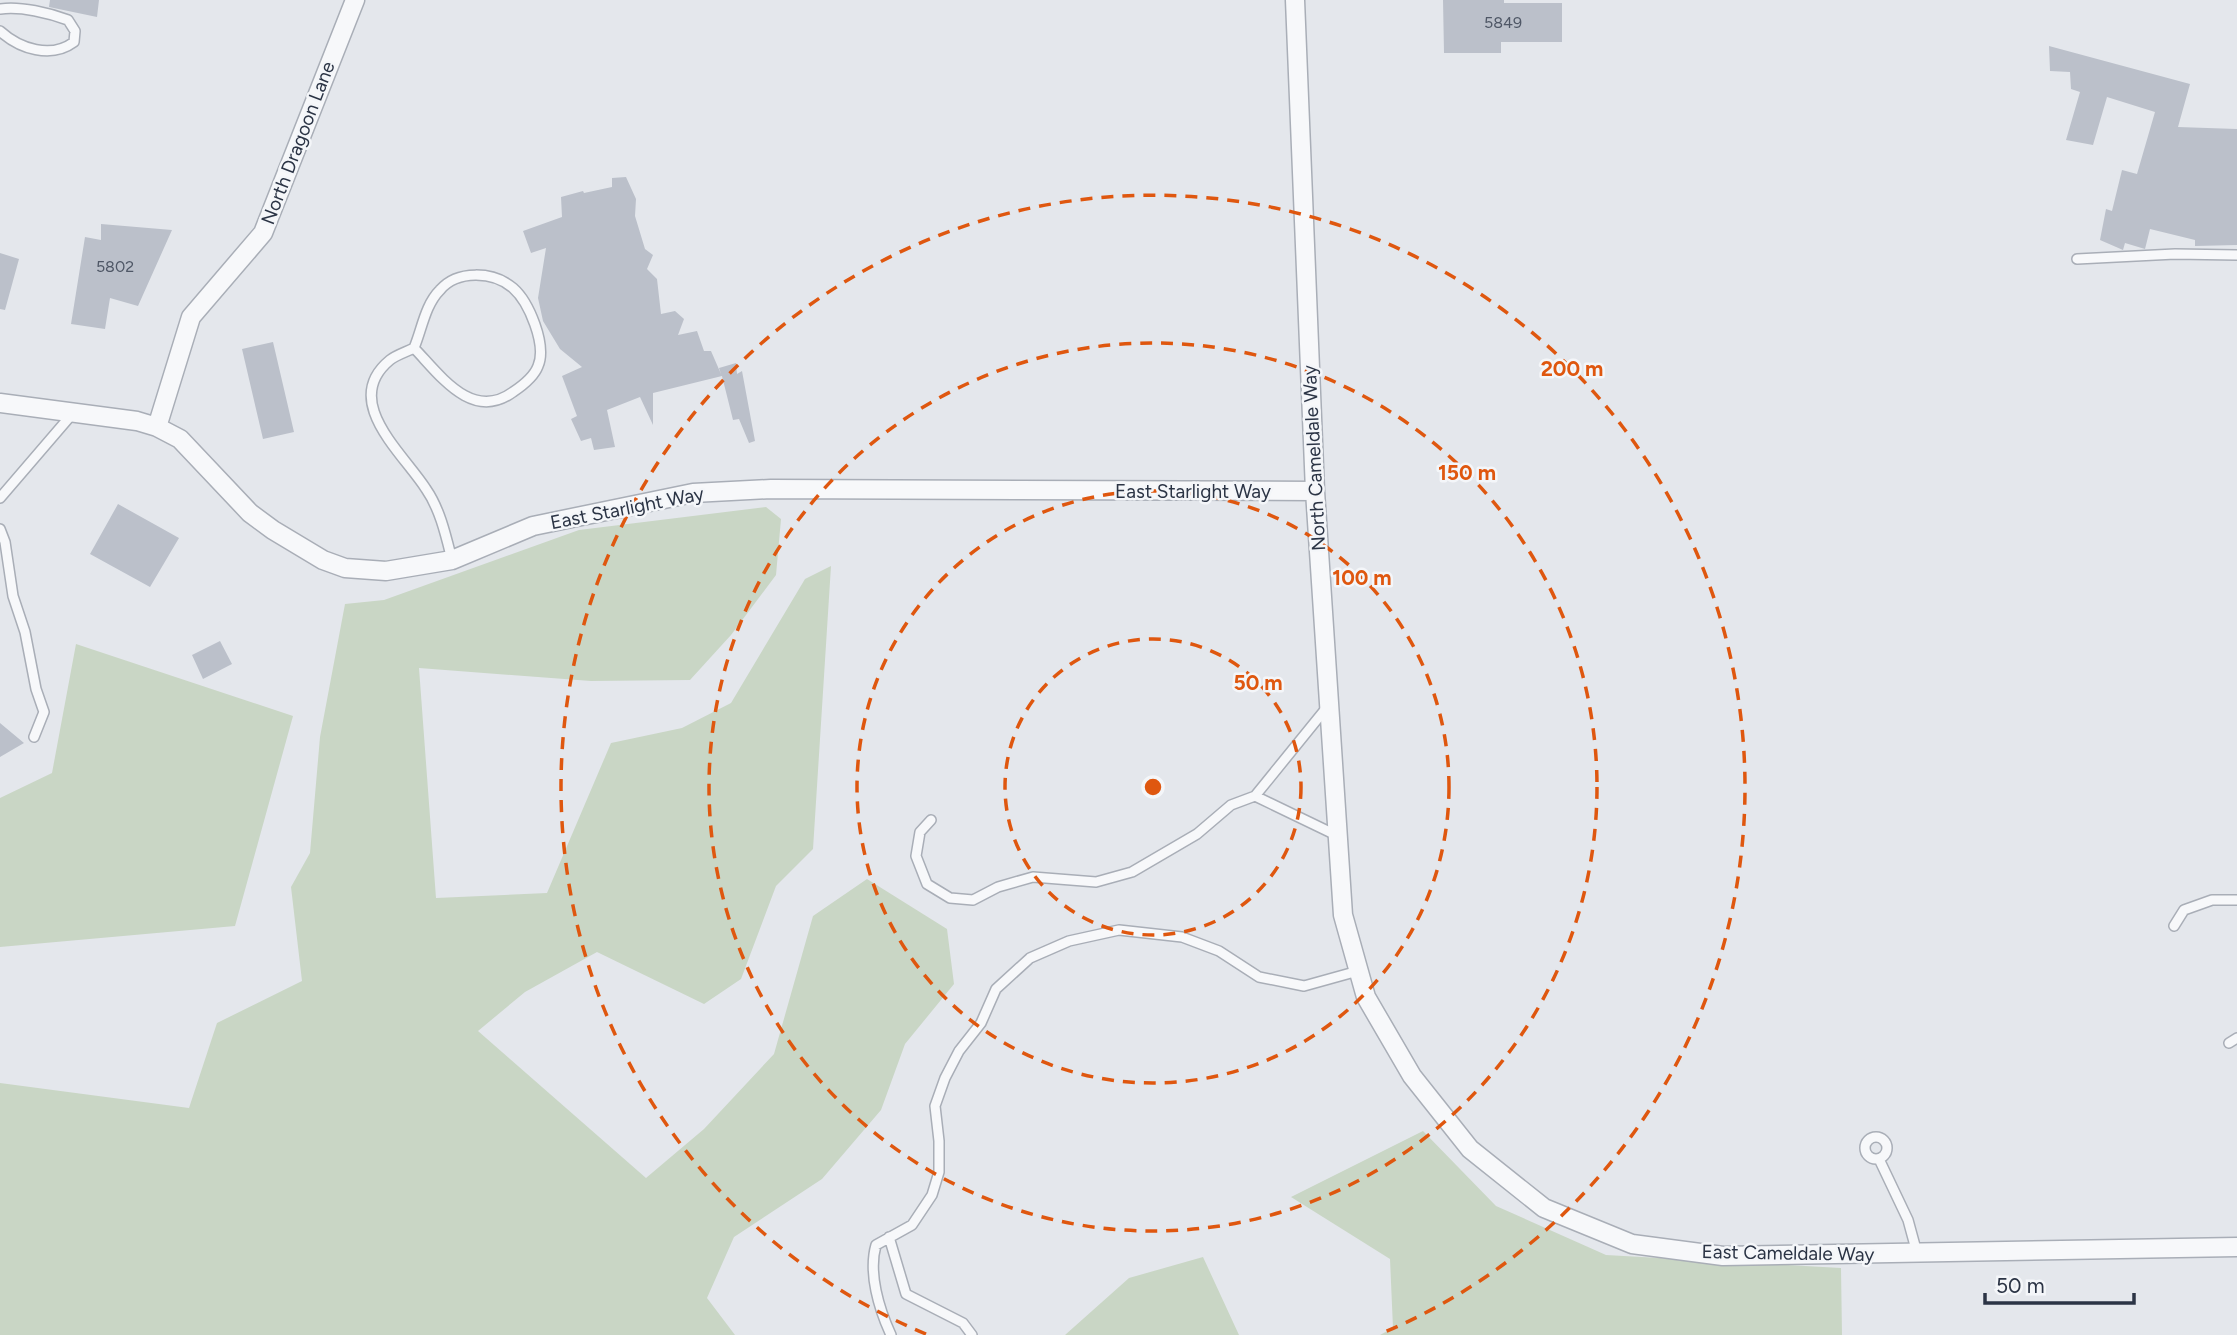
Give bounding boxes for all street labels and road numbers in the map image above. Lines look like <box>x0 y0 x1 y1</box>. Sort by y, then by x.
street label: North Dragoon Lane <box>256 58 340 228</box>
street label: North Cameldale Way <box>1298 365 1330 551</box>
street label: East Starlight Way <box>1115 480 1271 503</box>
street label: East Starlight Way <box>548 482 706 534</box>
street label: East Cameldale Way <box>1701 1240 1875 1266</box>

